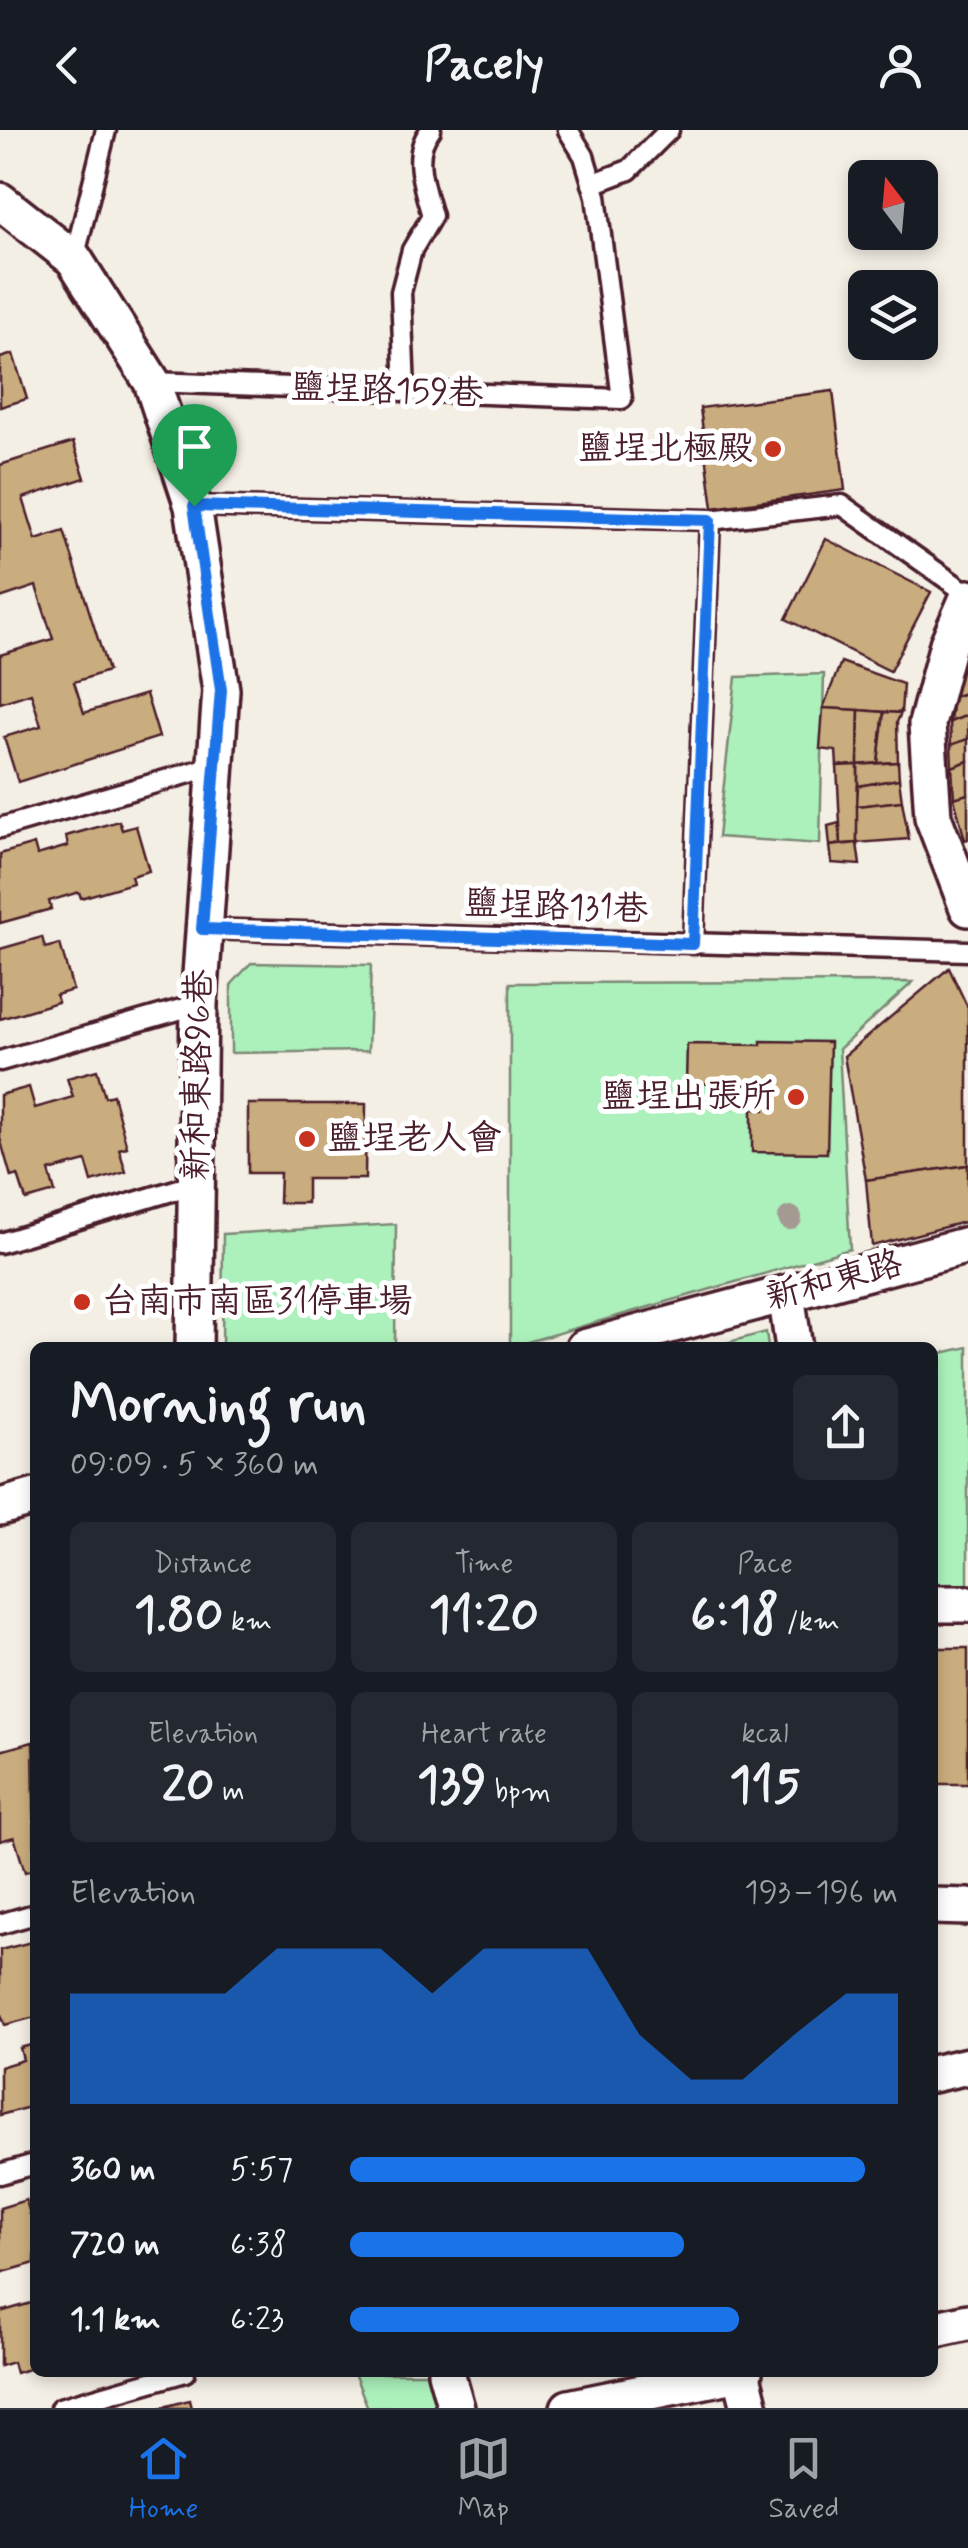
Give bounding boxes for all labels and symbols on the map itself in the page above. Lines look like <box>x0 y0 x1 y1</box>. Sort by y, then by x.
north arrow <box>848 160 938 250</box>
street label: 鹽埕路159巷 <box>290 365 484 417</box>
pin <box>152 404 237 507</box>
place label: 鹽埕北極殿 <box>578 426 753 472</box>
marker: 鹽埕北極殿 <box>762 438 784 460</box>
street label: 鹽埕路131巷 <box>463 881 649 933</box>
street label: 新和東路96巷 <box>173 969 223 1181</box>
place label: 鹽埕出張所 <box>601 1074 776 1120</box>
marker: 鹽埕出張所 <box>785 1086 807 1108</box>
place label: 鹽埕老人會 <box>327 1116 502 1162</box>
marker: 鹽埕老人會 <box>296 1128 318 1150</box>
street label: 新和東路 <box>760 1241 908 1321</box>
place label: 台南市南區31停車場 <box>102 1279 413 1325</box>
marker: 台南市南區31停車場 <box>71 1291 93 1313</box>

